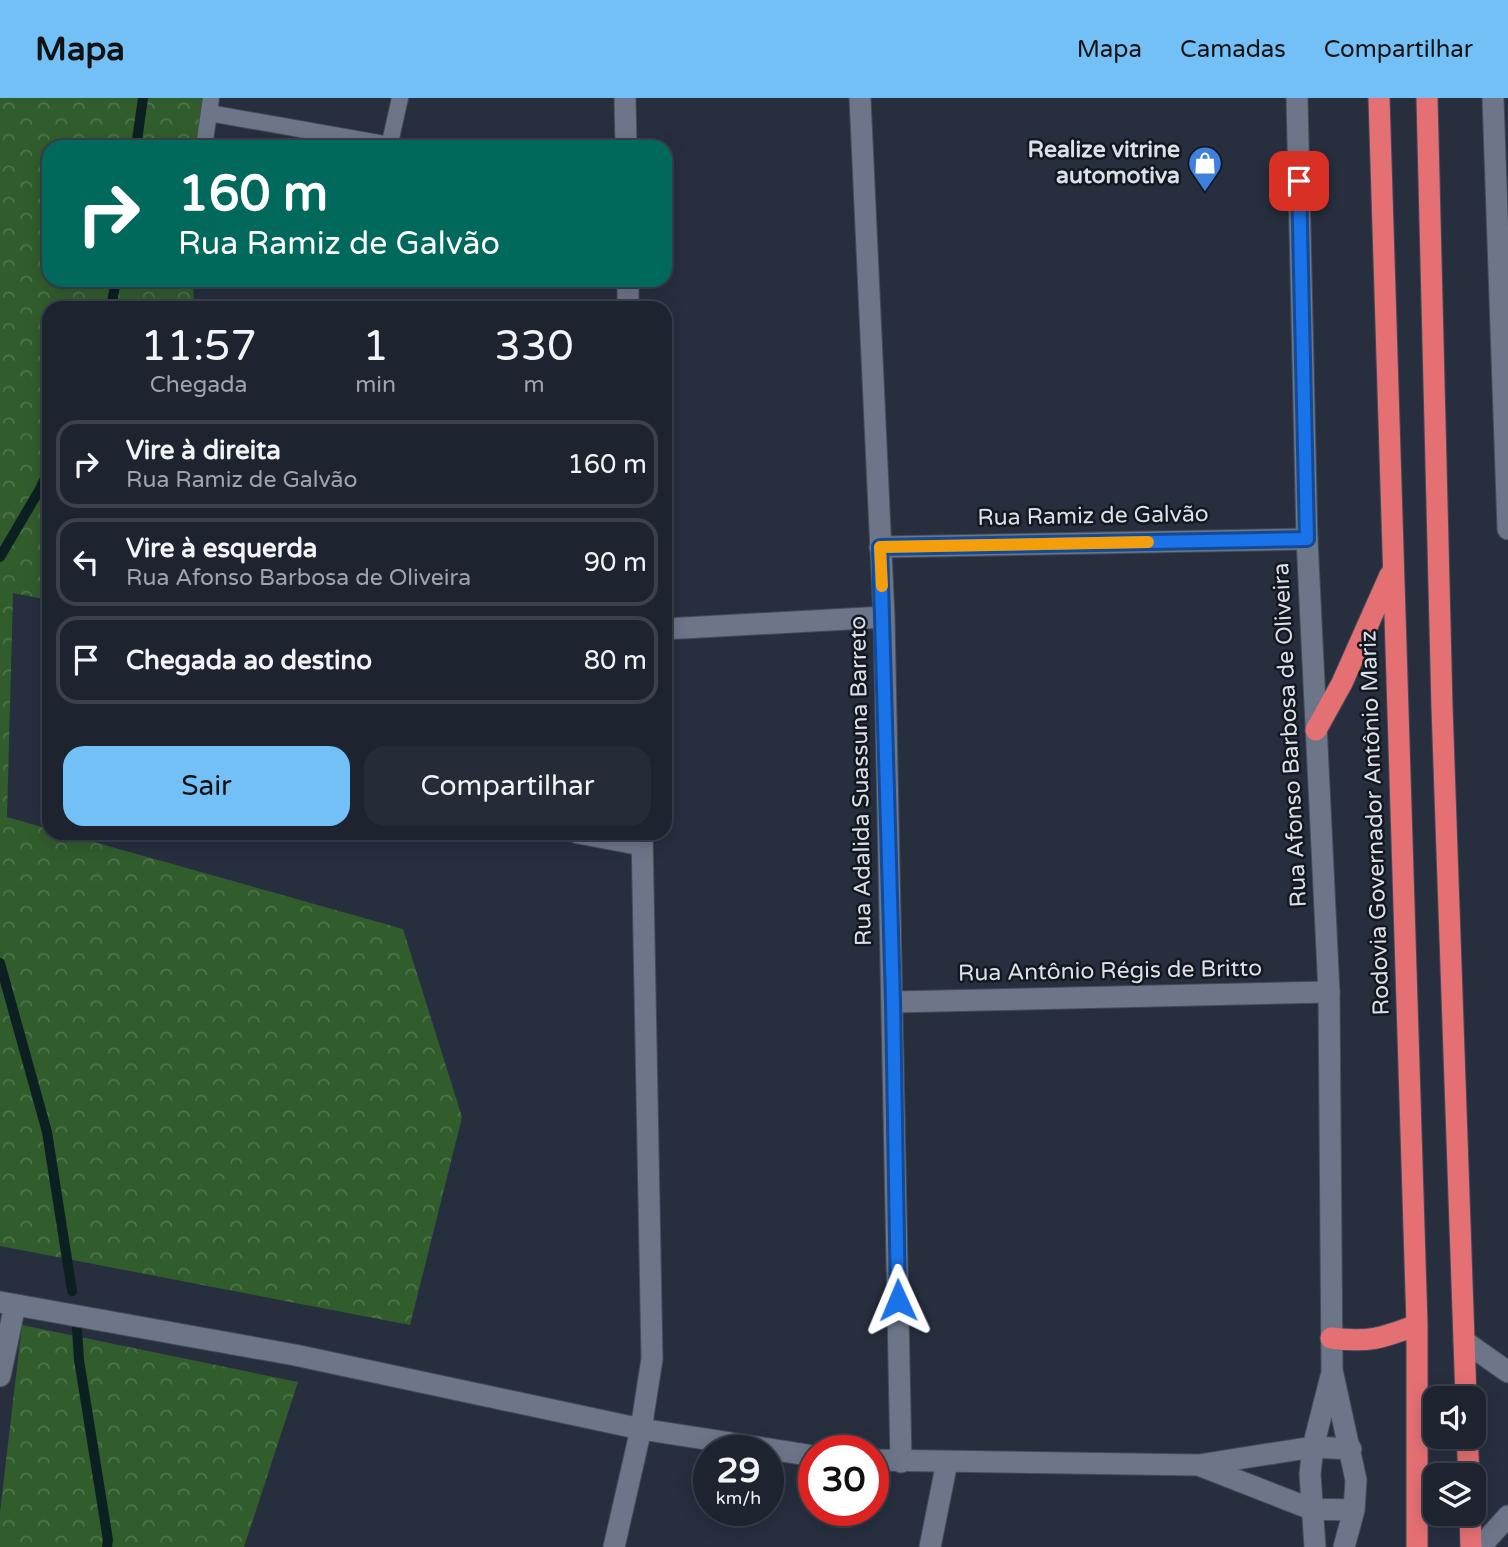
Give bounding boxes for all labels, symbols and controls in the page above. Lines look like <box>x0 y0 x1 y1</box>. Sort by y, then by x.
text: Mapa <box>35 30 125 69</box>
text: Mapa <box>1077 35 1142 64</box>
text: Camadas <box>1180 35 1286 64</box>
text: Compartilhar <box>1324 35 1473 64</box>
place label: Realize vitrine automotiva <box>1028 136 1180 190</box>
shop icon: Realize vitrine automotiva <box>1186 144 1224 193</box>
pin <box>1269 151 1329 211</box>
icon: arrive <box>1280 162 1318 200</box>
text: 160 m <box>178 165 328 224</box>
icon: right <box>63 168 154 259</box>
text: Rua Ramiz de Galvão <box>178 225 500 263</box>
text: 11:57 <box>140 321 257 372</box>
text: 1 <box>362 321 389 372</box>
text: 330 <box>494 321 574 372</box>
text: Chegada <box>150 371 248 399</box>
text: min <box>355 371 396 399</box>
text: m <box>523 371 545 399</box>
text: Vire à direita <box>126 435 281 466</box>
icon: right <box>67 445 105 483</box>
text: 160 m <box>567 449 647 480</box>
text: Rua Ramiz de Galvão <box>126 466 357 494</box>
street label: Rua Ramiz de Galvão <box>977 500 1209 532</box>
text: Vire à esquerda <box>126 533 317 564</box>
icon: left <box>67 543 105 581</box>
text: 90 m <box>584 547 647 578</box>
street label: Rua Afonso Barbosa de Oliveira <box>1267 562 1313 908</box>
text: Rua Afonso Barbosa de Oliveira <box>126 564 471 592</box>
street label: Rua Adalida Suassuna Barreto <box>844 616 878 946</box>
street label: Rodovia Governador Antônio Mariz <box>1354 630 1396 1016</box>
icon: arrive <box>67 641 105 679</box>
text: Chegada ao destino <box>126 645 372 676</box>
text: 80 m <box>584 645 647 676</box>
button: Sair <box>63 746 350 826</box>
button: Compartilhar <box>364 746 651 826</box>
street label: Rua Antônio Régis de Britto <box>958 954 1262 988</box>
position arrow <box>861 1263 935 1337</box>
map controls <box>1423 1386 1486 1526</box>
button: sound <box>1423 1386 1486 1449</box>
speed limit sign: 30 <box>798 1435 889 1526</box>
text: 29 <box>717 1450 760 1492</box>
button: layers <box>1423 1463 1486 1526</box>
text: km/h <box>716 1487 761 1509</box>

